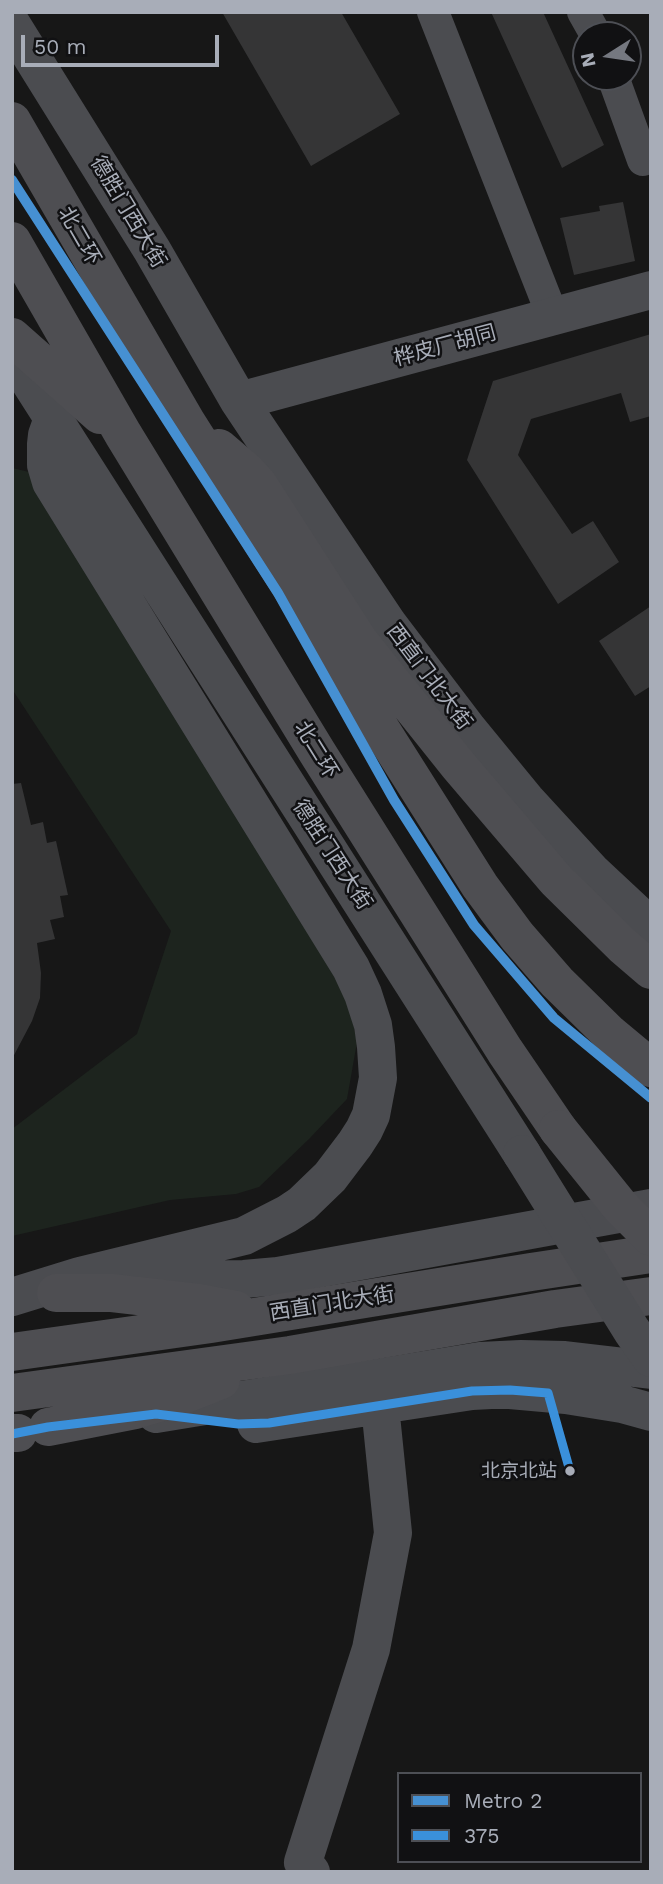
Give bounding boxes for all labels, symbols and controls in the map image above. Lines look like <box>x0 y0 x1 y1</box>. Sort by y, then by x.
scale bar <box>24 21 222 65</box>
north arrow <box>572 21 642 91</box>
text: 50 m <box>34 34 86 59</box>
text: N <box>575 51 601 69</box>
street label: 德胜门西大街 <box>85 152 171 272</box>
street label: 北二环 <box>52 202 106 270</box>
street label: 桦皮厂胡同 <box>391 320 499 372</box>
street label: 西直门北大街 <box>381 619 477 735</box>
street label: 北二环 <box>289 717 343 783</box>
street label: 德胜门西大街 <box>287 795 377 915</box>
street label: 西直门北大街 <box>268 1282 396 1326</box>
place label: 北京北站 <box>481 1460 557 1482</box>
marker: 北京北站 <box>563 1464 577 1478</box>
legend <box>397 1772 642 1863</box>
text: Metro 2 <box>464 1788 543 1813</box>
text: 375 <box>464 1823 499 1848</box>

